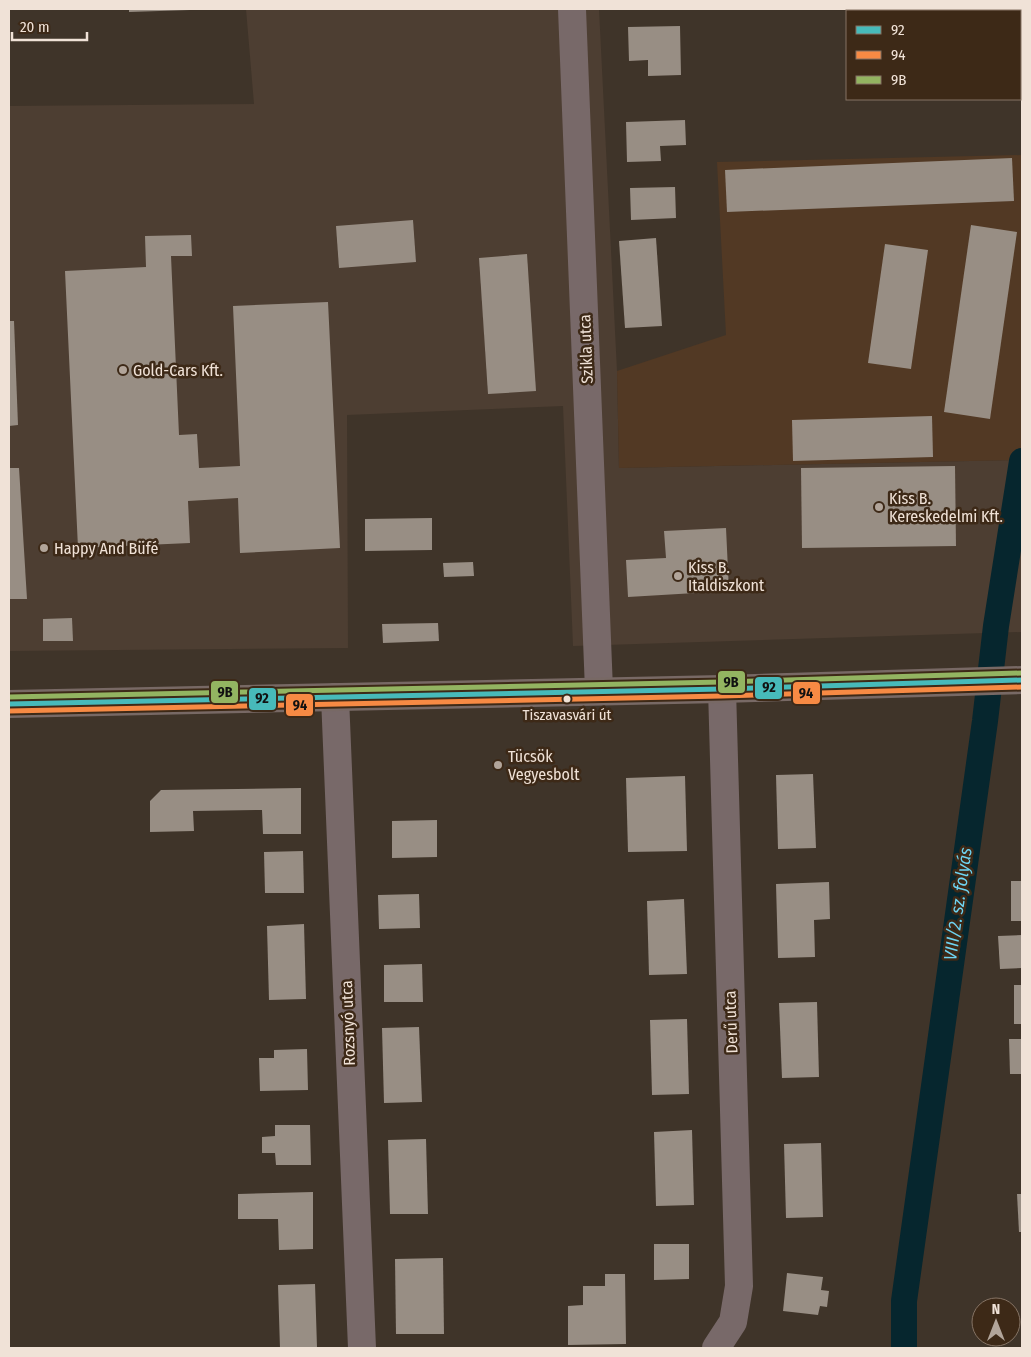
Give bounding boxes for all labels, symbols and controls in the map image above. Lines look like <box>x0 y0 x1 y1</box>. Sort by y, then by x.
scale bar <box>12 10 88 42</box>
legend <box>846 10 1021 100</box>
text: 20 m <box>20 18 50 36</box>
text: 92 <box>891 21 905 39</box>
text: 94 <box>891 46 905 64</box>
text: 9B <box>891 71 907 89</box>
street label: Szikla utca <box>575 314 597 384</box>
place label: Gold-Cars Kft. <box>133 361 223 380</box>
marker: Gold-Cars Kft. <box>117 364 129 376</box>
place label: Kiss B. Kereskedelmi Kft. <box>889 489 1003 526</box>
marker: Kiss B. Kereskedelmi Kft. <box>873 501 885 513</box>
place label: Happy And Büfé <box>54 539 158 558</box>
marker: Happy And Büfé <box>38 542 50 554</box>
place label: Kiss B. Italdiszkont <box>688 558 765 595</box>
marker: Kiss B. Italdiszkont <box>672 570 684 582</box>
line badge: 9B <box>717 670 746 694</box>
text: 9B <box>723 674 739 691</box>
line badge: 92 <box>754 676 783 700</box>
text: 92 <box>762 679 776 696</box>
line badge: 9B <box>210 680 239 704</box>
line badge: 94 <box>792 681 821 705</box>
text: 9B <box>217 684 233 701</box>
text: 94 <box>799 685 813 702</box>
line badge: 92 <box>248 687 277 711</box>
text: 92 <box>255 690 269 707</box>
line badge: 94 <box>285 693 314 717</box>
marker: Tiszavasvári út <box>562 694 572 704</box>
text: 94 <box>293 697 307 714</box>
place label: Tiszavasvári út <box>522 706 612 724</box>
place label: Tücsök Vegyesbolt <box>508 747 580 784</box>
marker: Tücsök Vegyesbolt <box>492 759 504 771</box>
water label: VIII/2. sz. folyás <box>939 846 977 962</box>
street label: Rozsnyó utca <box>337 980 359 1066</box>
street label: Derű utca <box>720 990 742 1054</box>
north arrow <box>971 1297 1021 1347</box>
text: N <box>992 1301 1000 1318</box>

